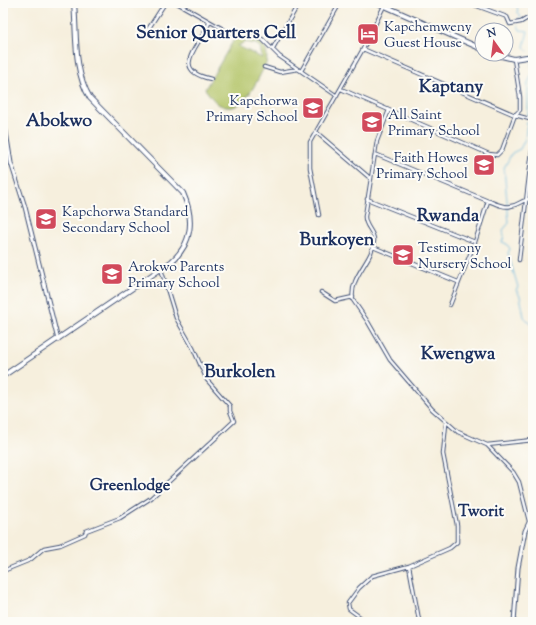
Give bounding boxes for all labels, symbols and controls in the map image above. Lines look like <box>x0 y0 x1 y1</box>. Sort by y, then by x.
place label: Kapchemweny Guest House <box>384 18 472 54</box>
district label: Senior Quarters Cell <box>136 21 297 47</box>
hotel icon: Kapchemweny Guest House <box>355 21 381 47</box>
north arrow <box>474 22 514 62</box>
text: N <box>485 24 498 42</box>
district label: Kaptany <box>419 75 483 101</box>
place label: Kapchorwa Primary School <box>206 92 299 128</box>
school or university icon: Kapchorwa Primary School <box>300 95 326 121</box>
place label: All Saint Primary School <box>388 106 480 142</box>
district label: Abokwo <box>26 109 92 135</box>
school or university icon: All Saint Primary School <box>359 109 385 135</box>
place label: Faith Howes Primary School <box>376 149 468 185</box>
school or university icon: Faith Howes Primary School <box>471 152 497 178</box>
place label: Kapchorwa Standard Secondary School <box>62 203 189 239</box>
district label: Rwanda <box>417 204 480 230</box>
school or university icon: Kapchorwa Standard Secondary School <box>33 206 59 232</box>
district label: Burkoyen <box>300 228 375 254</box>
place label: Testimony Nursery School <box>418 239 512 275</box>
school or university icon: Testimony Nursery School <box>390 242 416 268</box>
place label: Arokwo Parents Primary School <box>128 258 224 294</box>
school or university icon: Arokwo Parents Primary School <box>99 261 125 287</box>
district label: Kwengwa <box>421 342 496 368</box>
district label: Burkolen <box>204 360 276 386</box>
district label: Greenlodge <box>90 475 171 498</box>
district label: Tworit <box>458 501 505 524</box>

